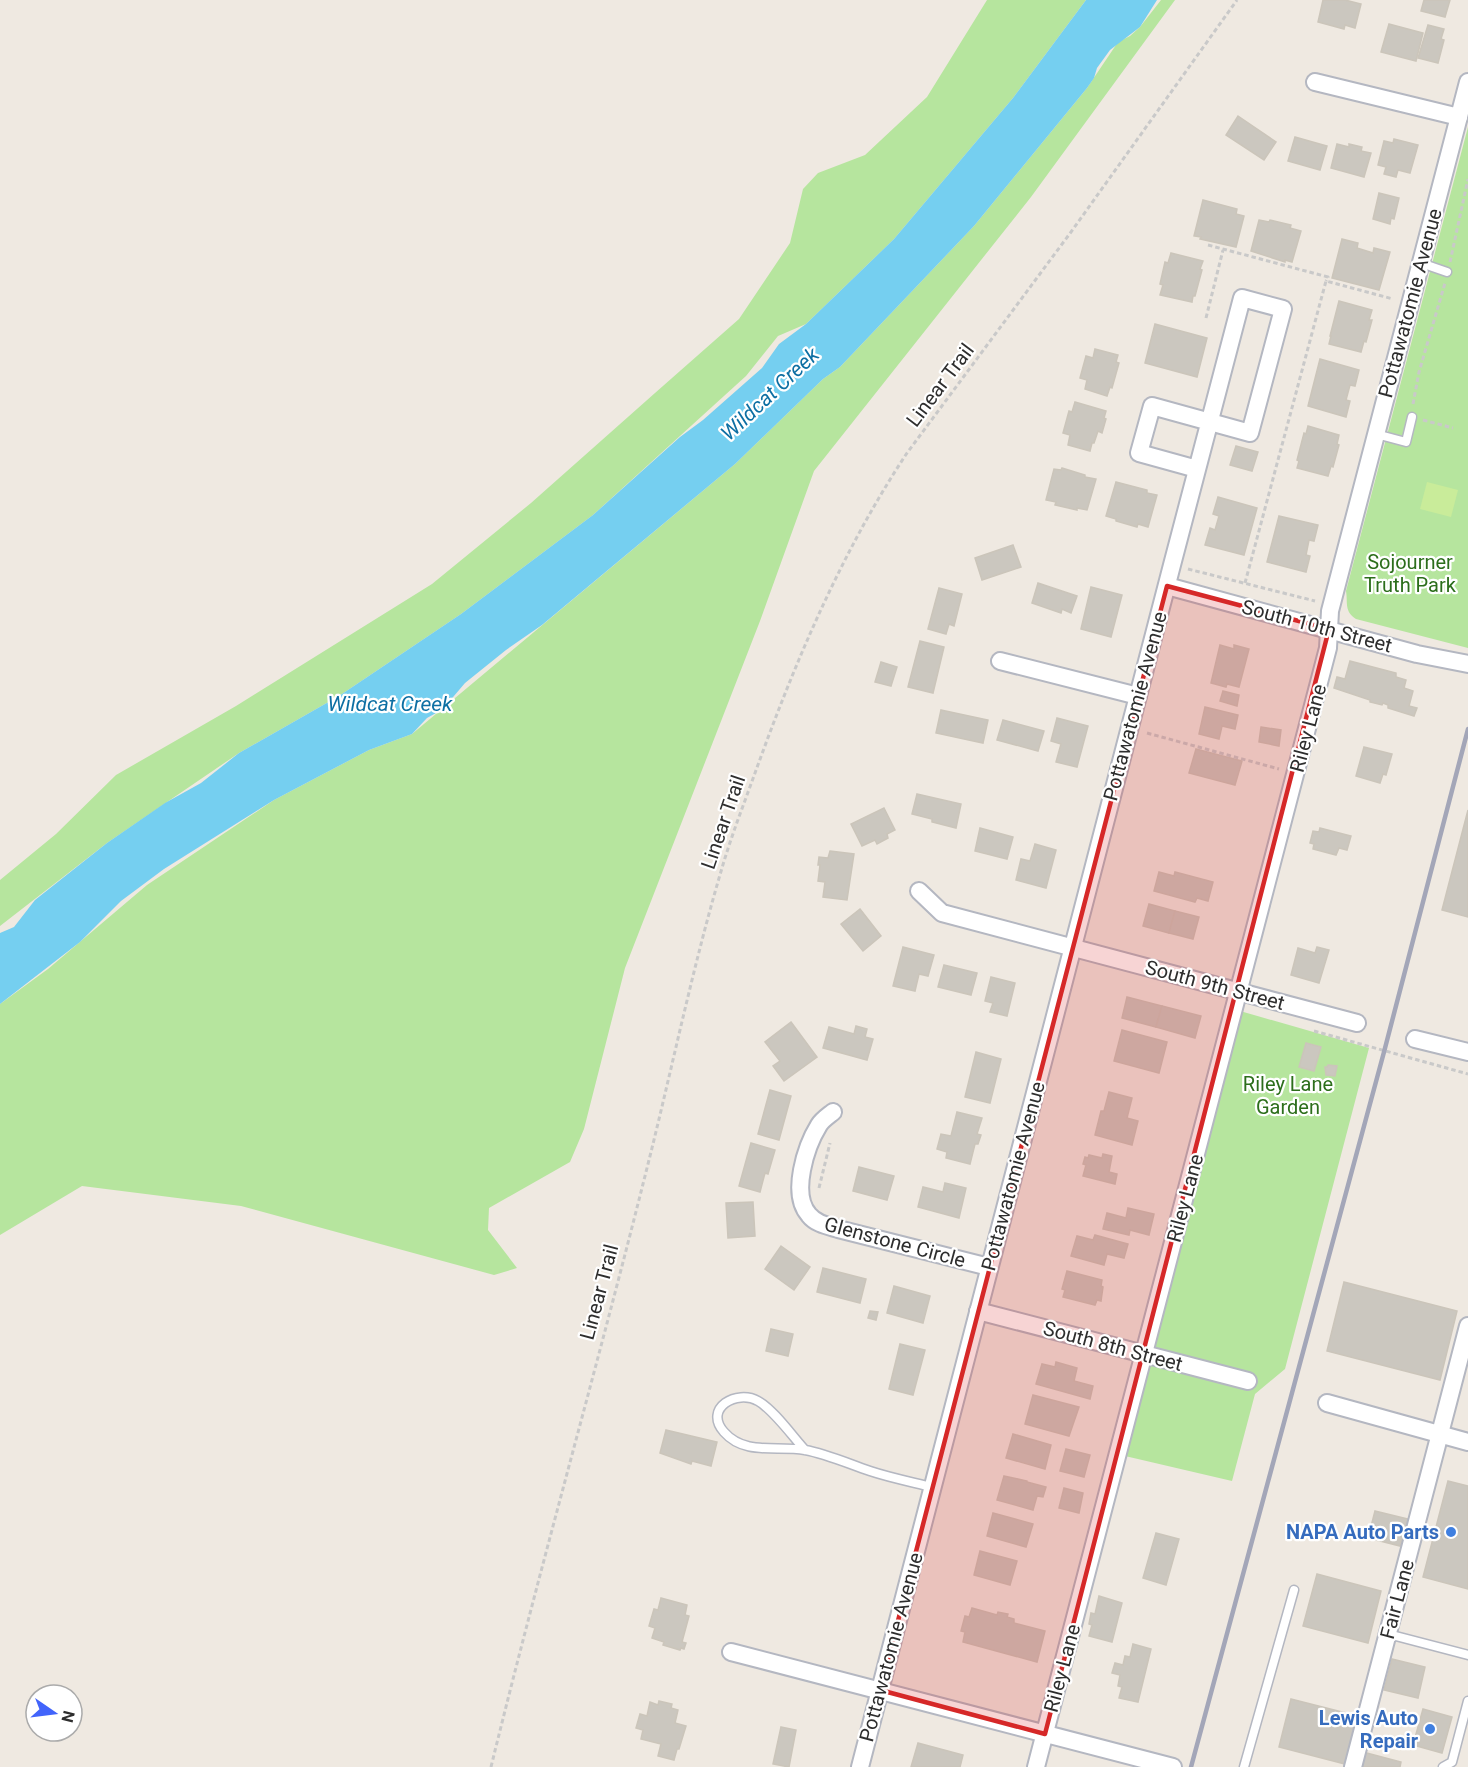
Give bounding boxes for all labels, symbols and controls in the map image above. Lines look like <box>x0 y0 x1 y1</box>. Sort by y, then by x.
street label: Pottawatomie Avenue <box>1373 206 1447 400</box>
street label: Linear Trail <box>901 339 979 431</box>
water label: Wildcat Creek <box>716 342 824 445</box>
park label: Sojourner Truth Park <box>1364 550 1457 597</box>
street label: South 10th Street <box>1239 594 1395 658</box>
street label: Pottawatomie Avenue <box>1098 609 1172 803</box>
street label: Riley Lane <box>1285 681 1331 775</box>
water label: Wildcat Creek <box>328 692 453 716</box>
street label: Linear Trail <box>696 772 750 872</box>
street label: South 9th Street <box>1143 955 1287 1015</box>
park label: Riley Lane Garden <box>1243 1072 1333 1119</box>
street label: Pottawatomie Avenue <box>976 1079 1050 1273</box>
street label: Riley Lane <box>1162 1151 1208 1245</box>
street label: Glenstone Circle <box>822 1212 968 1272</box>
street label: Linear Trail <box>575 1242 623 1342</box>
street label: South 8th Street <box>1041 1316 1185 1376</box>
place label: NAPA Auto Parts <box>1286 1520 1439 1544</box>
marker: NAPA Auto Parts <box>1444 1525 1458 1539</box>
street label: Pottawatomie Avenue <box>854 1550 928 1744</box>
street label: Fair Lane <box>1375 1557 1419 1641</box>
street label: Riley Lane <box>1039 1621 1085 1715</box>
north arrow <box>24 1683 84 1743</box>
place label: Lewis Auto Repair <box>1319 1706 1419 1753</box>
text: N <box>57 1709 79 1724</box>
marker: Lewis Auto Repair <box>1423 1722 1437 1736</box>

